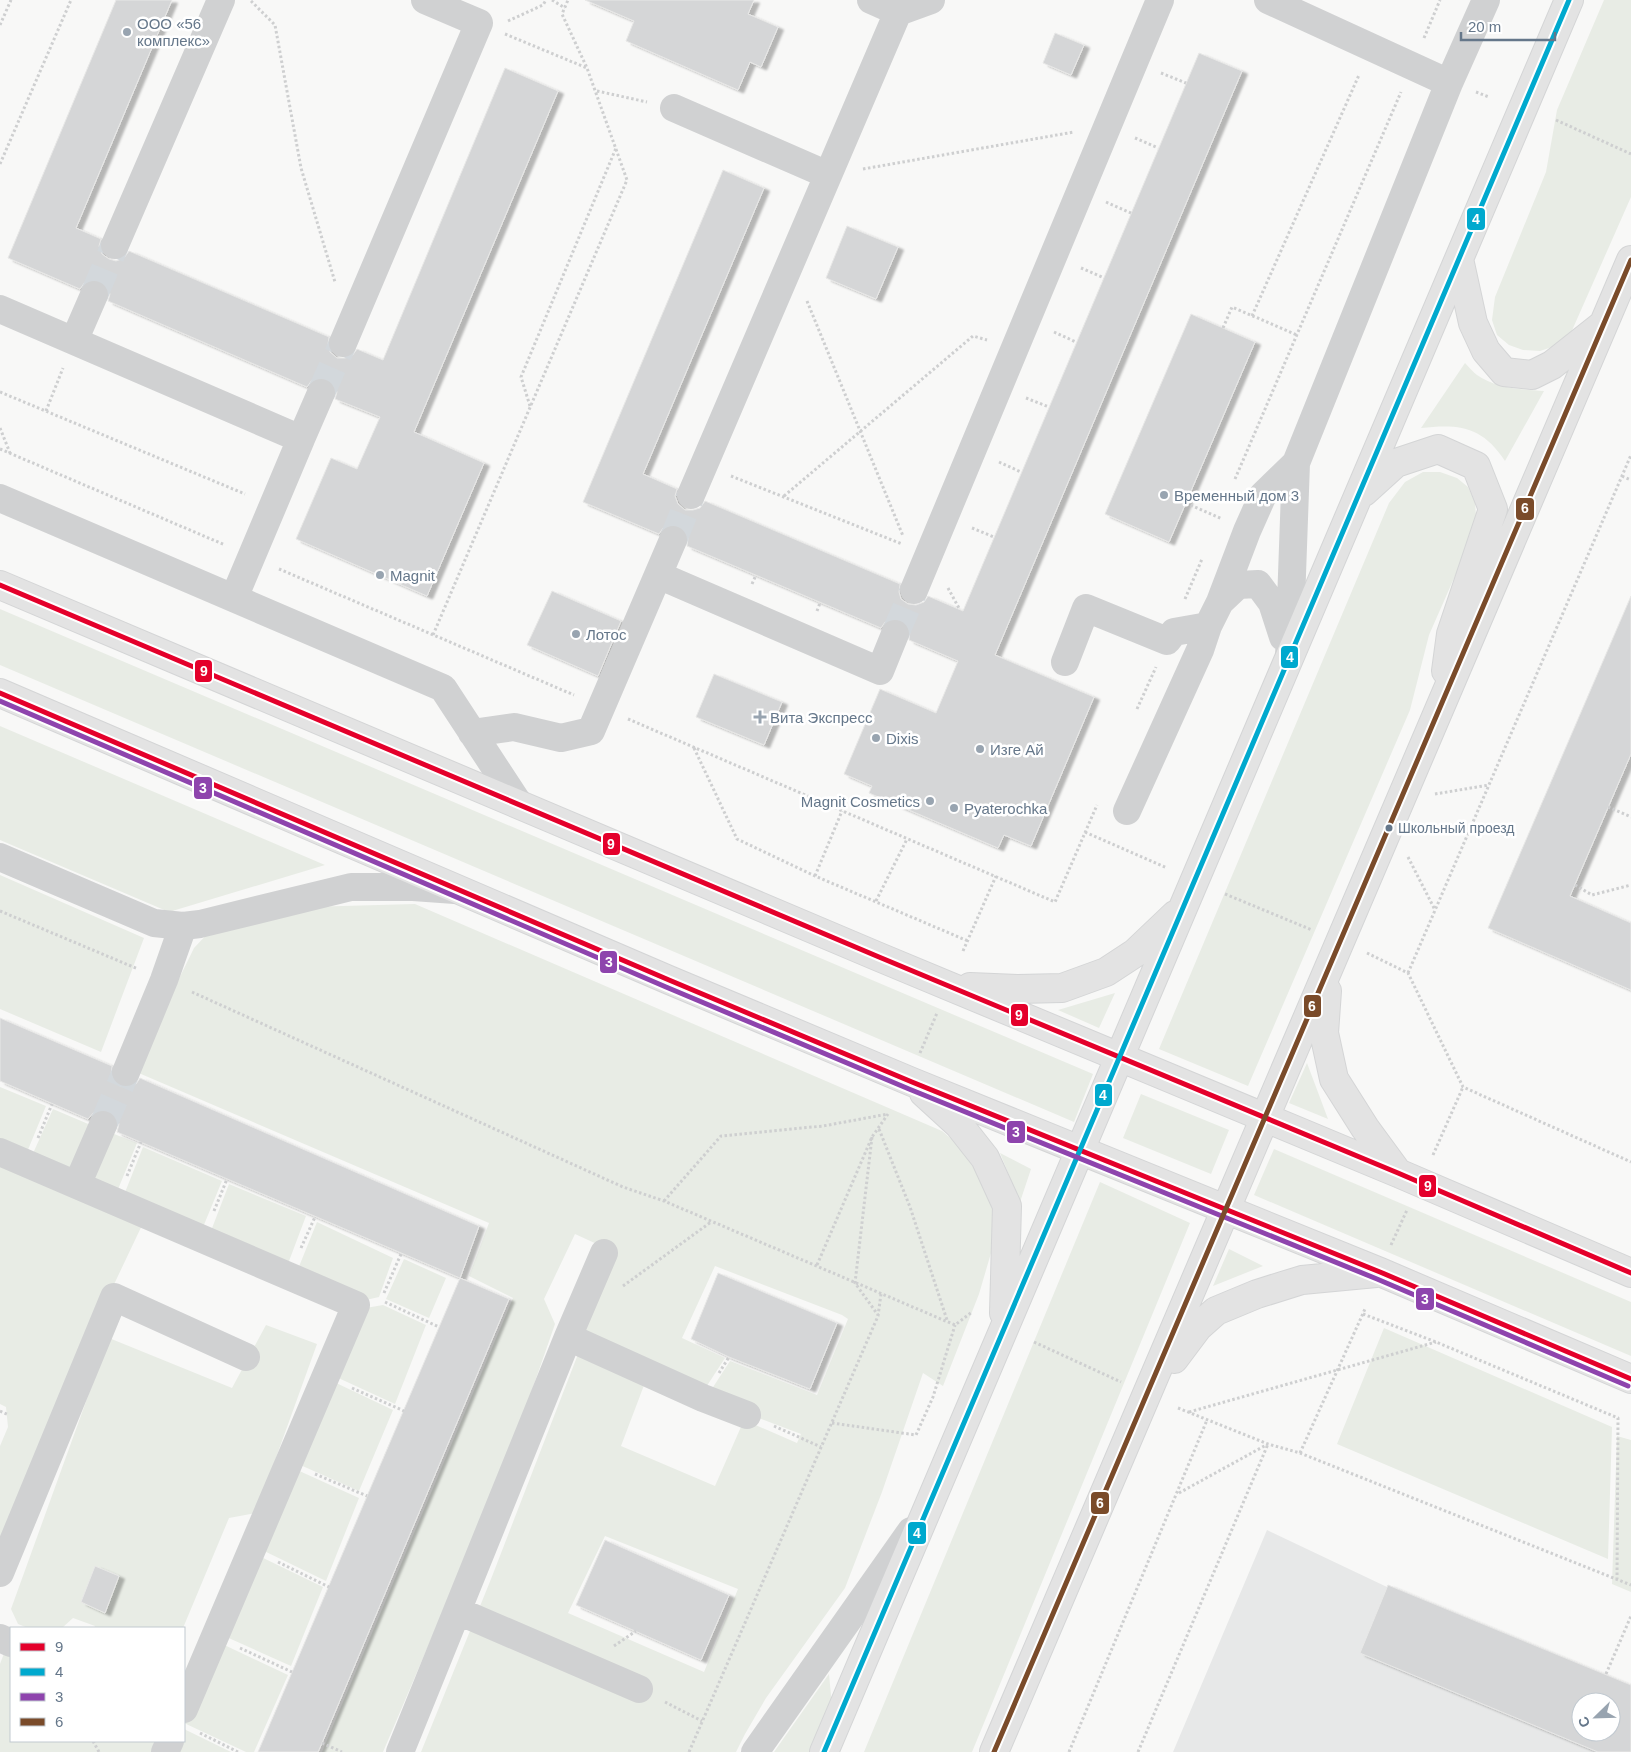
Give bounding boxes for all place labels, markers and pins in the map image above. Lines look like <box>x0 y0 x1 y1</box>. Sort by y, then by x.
place label: ООО «56 комплекс» <box>137 15 210 49</box>
marker: ООО «56 комплекс» <box>121 26 133 38</box>
place label: Временный дом 3 <box>1174 487 1299 504</box>
marker: Временный дом 3 <box>1158 489 1170 501</box>
place label: Magnit <box>390 567 436 584</box>
marker: Magnit <box>374 569 386 581</box>
place label: Лотос <box>586 626 627 643</box>
marker: Лотос <box>570 628 582 640</box>
place label: Вита Экспресс <box>770 709 873 726</box>
marker: Вита Экспресс <box>754 711 766 723</box>
place label: Dixis <box>886 730 919 747</box>
marker: Dixis <box>870 732 882 744</box>
place label: Изге Ай <box>990 741 1044 758</box>
marker: Изге Ай <box>974 743 986 755</box>
place label: Magnit Cosmetics <box>801 793 920 810</box>
marker: Magnit Cosmetics <box>924 795 936 807</box>
place label: Pyaterochka <box>964 800 1048 817</box>
marker: Pyaterochka <box>948 802 960 814</box>
place label: Школьный проезд <box>1398 820 1514 836</box>
marker: Школьный проезд <box>1384 823 1394 833</box>

